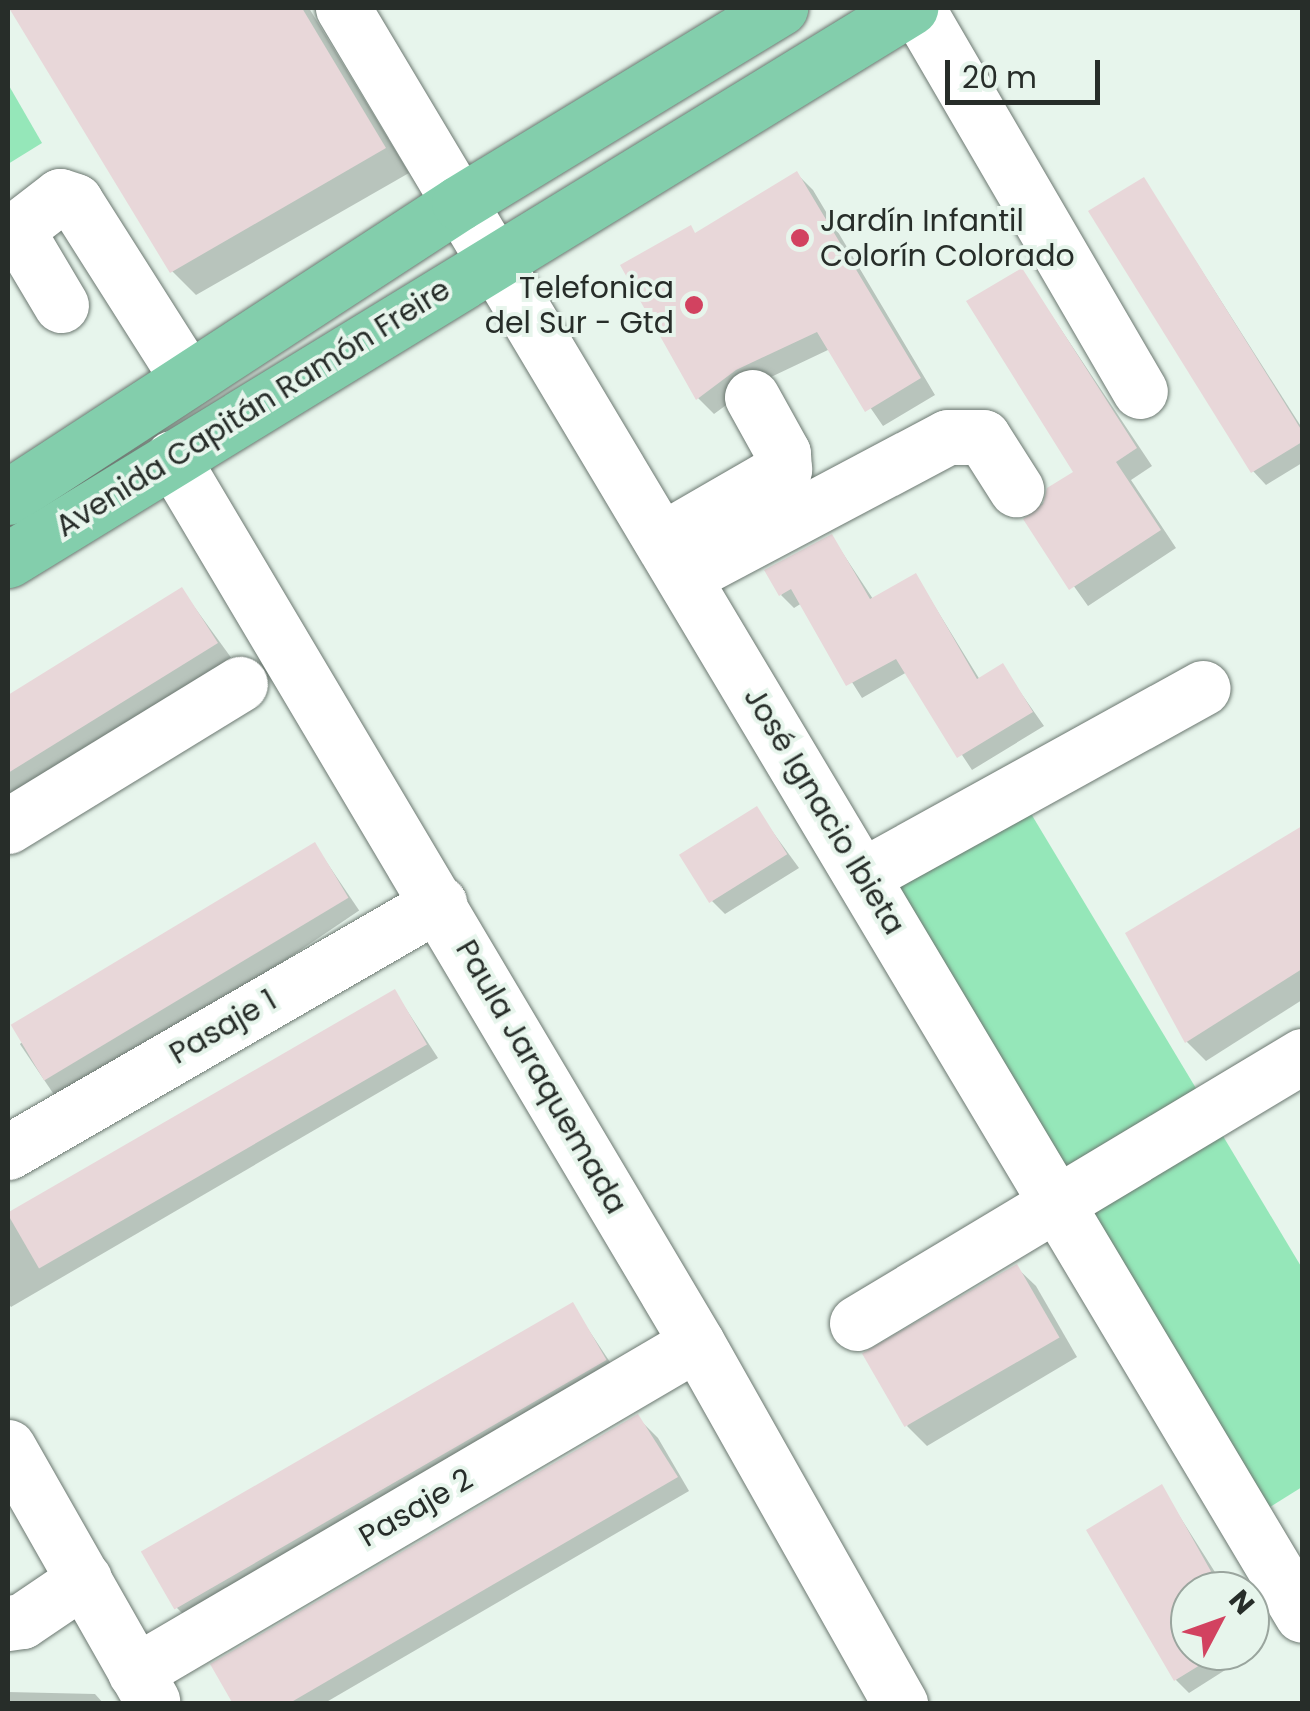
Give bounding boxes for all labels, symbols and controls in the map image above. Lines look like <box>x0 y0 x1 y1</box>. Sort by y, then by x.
scale bar <box>950 40 1105 102</box>
text: 20 m <box>962 56 1037 99</box>
place label: Jardín Infantil Colorín Colorado <box>820 203 1075 274</box>
marker: Jardín Infantil Colorín Colorado <box>789 227 811 249</box>
place label: Telefonica del Sur - Gtd <box>485 270 674 340</box>
street label: Avenida Capitán Ramón Freire <box>49 271 457 545</box>
marker: Telefonica del Sur - Gtd <box>683 294 705 316</box>
street label: José Ignacio Ibieta <box>736 681 912 941</box>
street label: Paula Jaraquemada <box>448 934 634 1220</box>
street label: Pasaje 1 <box>163 982 283 1072</box>
street label: Pasaje 2 <box>353 1461 479 1555</box>
north arrow <box>1170 1571 1270 1671</box>
text: N <box>1220 1582 1263 1623</box>

